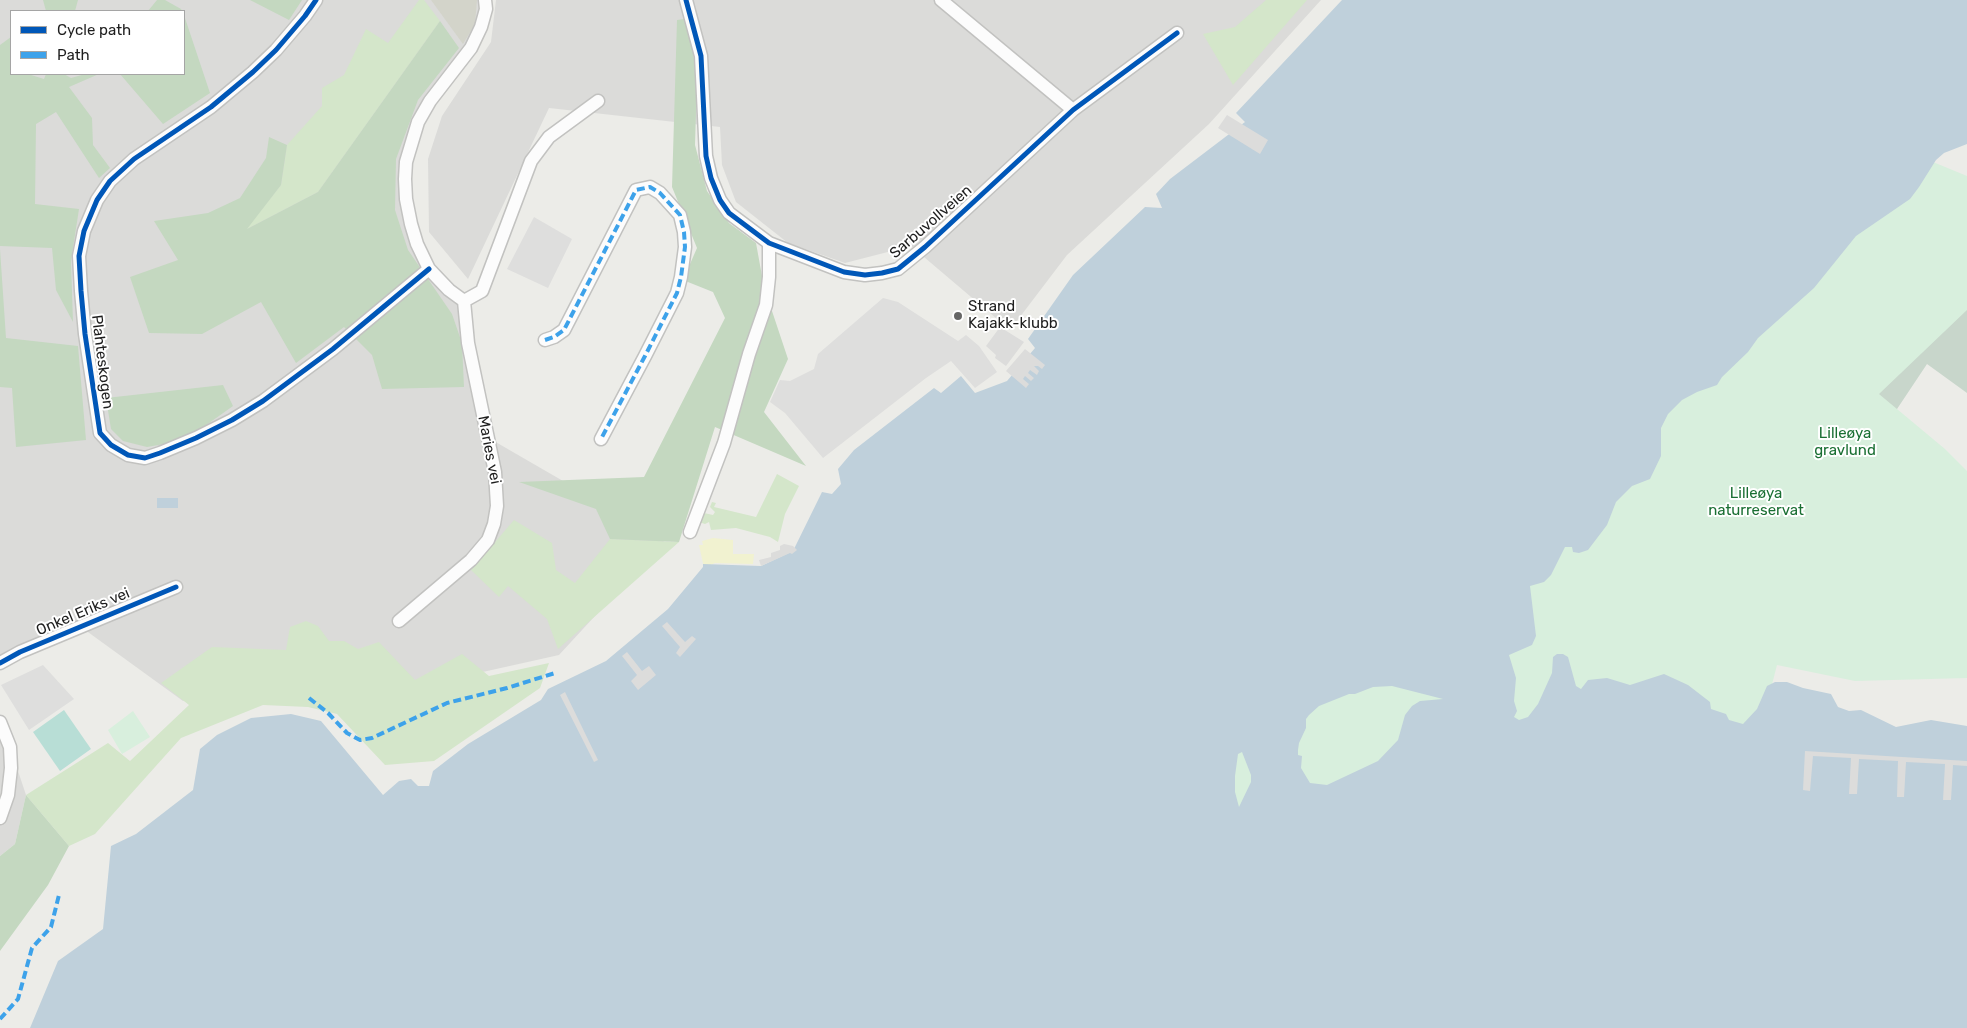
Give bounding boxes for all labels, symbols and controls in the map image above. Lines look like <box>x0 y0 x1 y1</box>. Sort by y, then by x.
legend <box>10 10 185 75</box>
text: Cycle path <box>57 21 131 39</box>
text: Path <box>57 46 90 64</box>
street label: Sarbuvollveien <box>886 182 976 262</box>
place label: Strand Kajakk-klubb <box>968 298 1058 333</box>
marker: Strand Kajakk-klubb <box>952 310 964 322</box>
street label: Plahteskogen <box>87 314 117 410</box>
street label: Maries vei <box>474 414 504 486</box>
park label: Lilleøya gravlund <box>1814 425 1876 460</box>
park label: Lilleøya naturreservat <box>1708 485 1804 520</box>
street label: Onkel Eriks vei <box>34 584 132 640</box>

